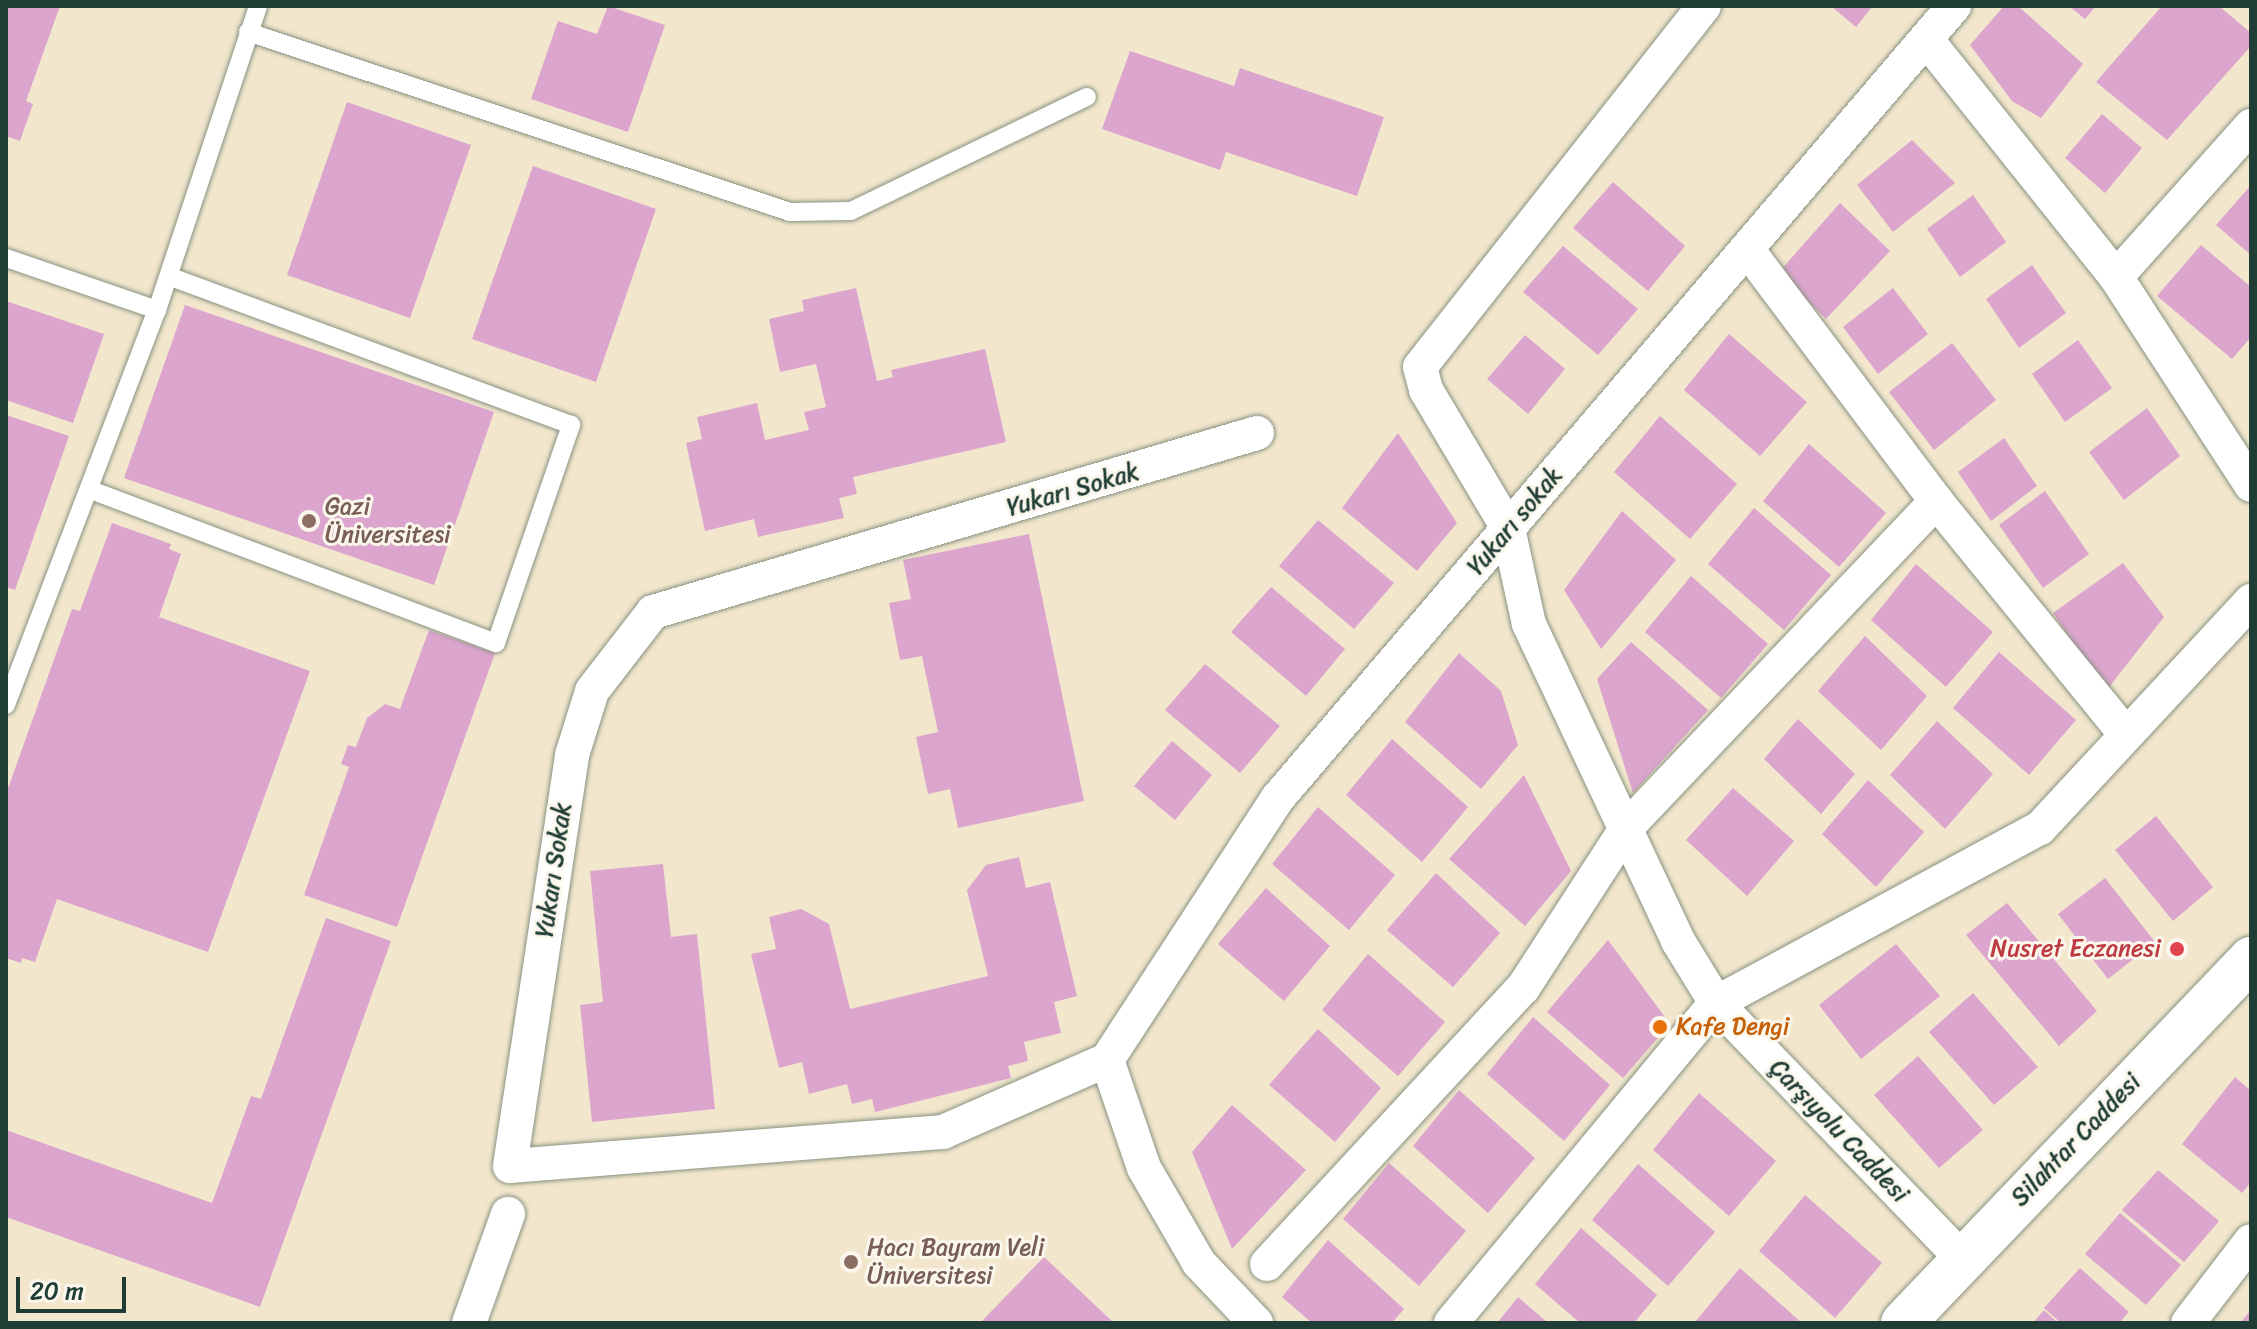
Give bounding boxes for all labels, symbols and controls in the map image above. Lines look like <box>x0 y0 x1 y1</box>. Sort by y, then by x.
street label: Yukarı Sokak <box>1004 457 1142 523</box>
street label: Yukarı sokak <box>1462 461 1568 581</box>
place label: Gazi Üniversitesi <box>325 493 451 549</box>
marker: Gazi Üniversitesi <box>300 512 318 530</box>
street label: Yukarı Sokak <box>530 801 578 939</box>
place label: Nusret Eczanesi <box>1991 935 2161 963</box>
marker: Nusret Eczanesi <box>2168 940 2186 958</box>
place label: Kafe Dengi <box>1676 1013 1790 1041</box>
marker: Kafe Dengi <box>1651 1018 1669 1036</box>
street label: Çarşıyolu Caddesi <box>1764 1054 1914 1208</box>
street label: Silahtar Caddesi <box>2006 1068 2146 1212</box>
place label: Hacı Bayram Veli Üniversitesi <box>867 1234 1045 1290</box>
marker: Hacı Bayram Veli Üniversitesi <box>842 1253 860 1271</box>
scale bar <box>20 1261 130 1311</box>
text: 20 m <box>30 1270 84 1312</box>

